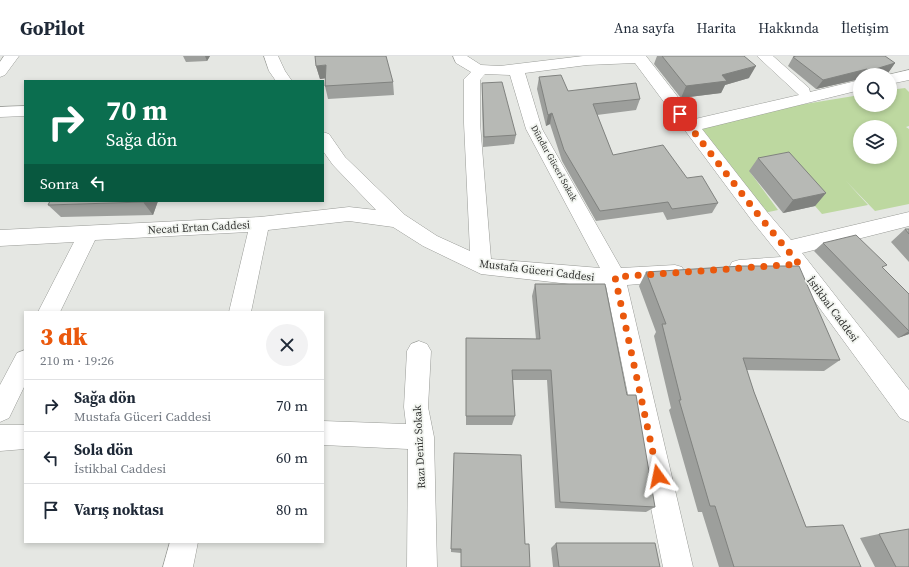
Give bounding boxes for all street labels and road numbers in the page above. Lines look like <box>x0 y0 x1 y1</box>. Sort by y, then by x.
street label: Dündar Güceri Sokak <box>528 123 580 203</box>
street label: Necati Ertan Caddesi <box>147 217 251 238</box>
street label: Mustafa Güceri Caddesi <box>478 256 595 285</box>
street label: İstikbal Caddesi <box>803 274 862 345</box>
street label: Razı Deniz Sokak <box>410 404 429 489</box>

